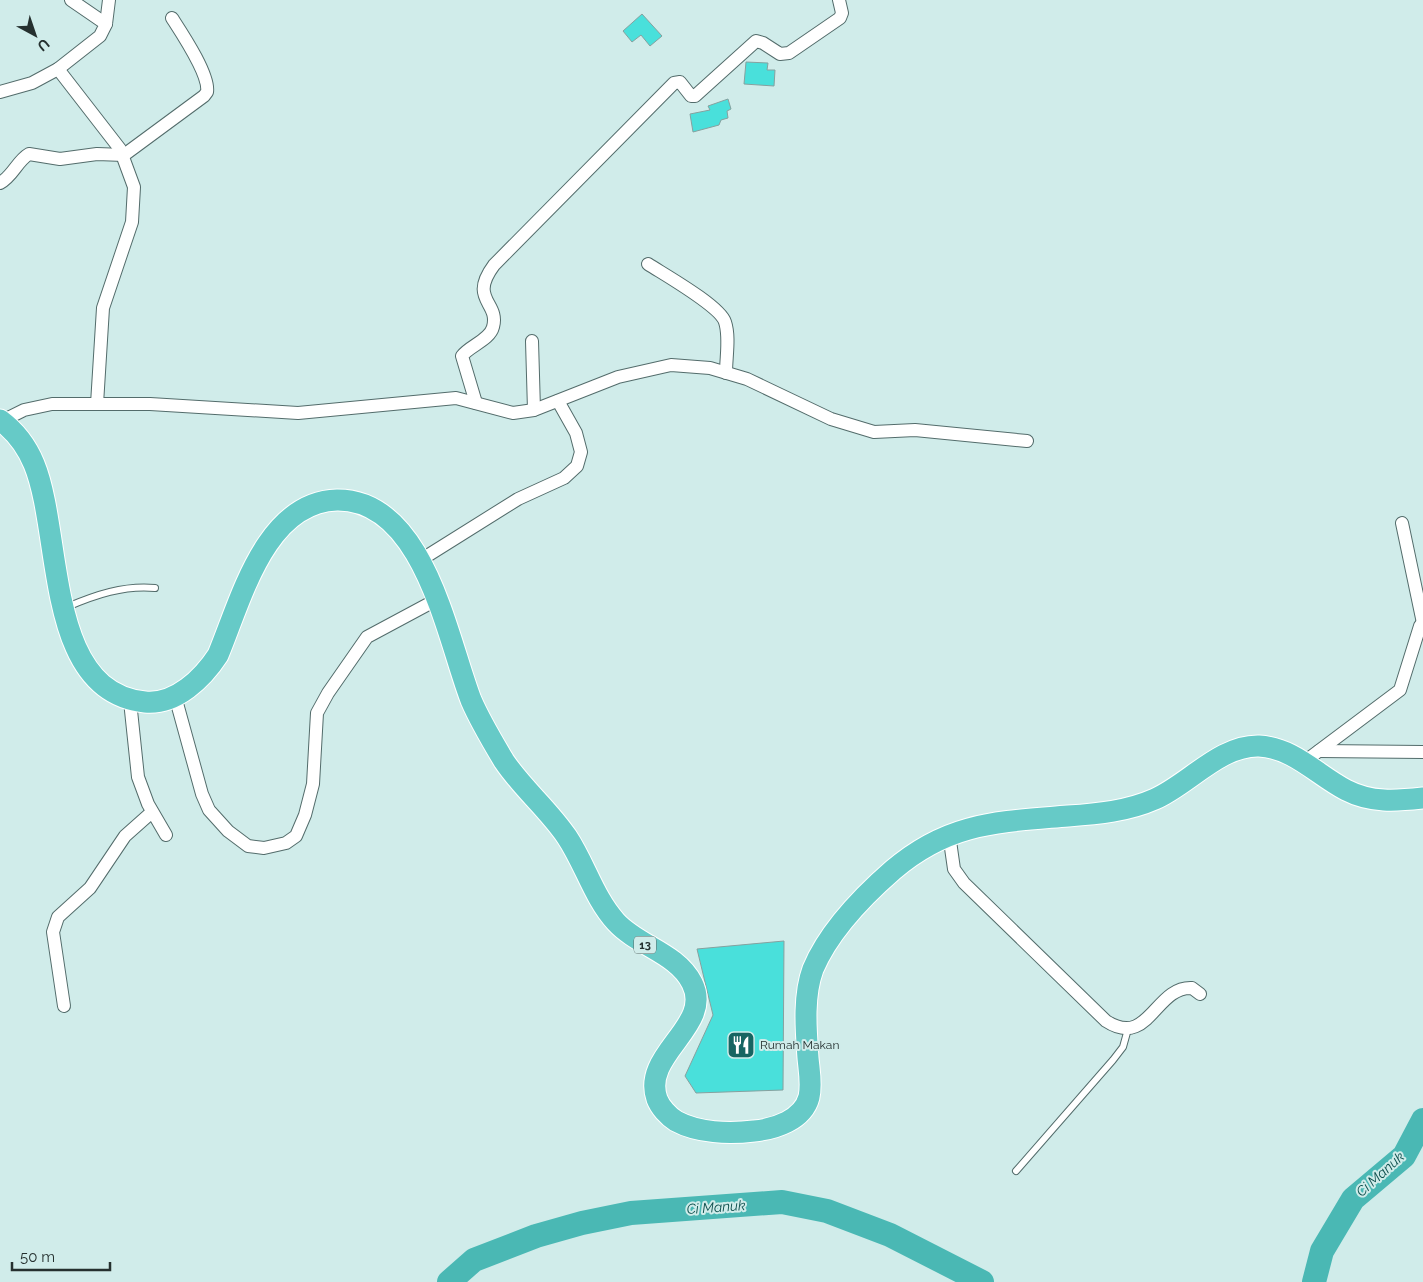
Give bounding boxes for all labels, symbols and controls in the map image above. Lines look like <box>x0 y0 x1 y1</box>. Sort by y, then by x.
north arrow <box>10 10 60 60</box>
text: U <box>34 35 53 54</box>
road number: 13 <box>634 936 656 954</box>
restaurant icon: Rumah Makan <box>726 1030 756 1060</box>
place label: Rumah Makan <box>760 1038 839 1052</box>
water label: Ci Manuk <box>1353 1148 1408 1200</box>
water label: Ci Manuk <box>686 1197 746 1217</box>
scale bar <box>12 1240 110 1272</box>
text: 50 m <box>20 1248 55 1266</box>

